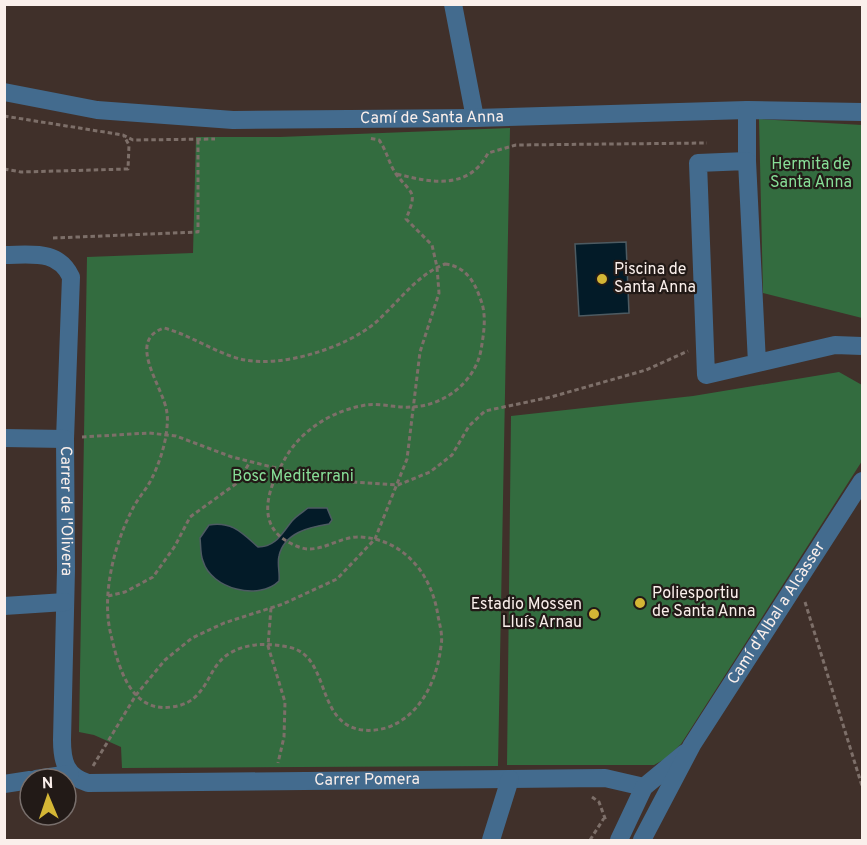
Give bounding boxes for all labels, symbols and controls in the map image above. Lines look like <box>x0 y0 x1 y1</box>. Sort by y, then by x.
street label: Camí de Santa Anna <box>360 107 504 129</box>
park label: Hermita de Santa Anna <box>770 155 852 193</box>
place label: Piscina de Santa Anna <box>614 260 696 298</box>
marker: Piscina de Santa Anna <box>595 272 609 286</box>
street label: Carrer de l'Olivera <box>55 446 76 576</box>
park label: Bosc Mediterrani <box>232 467 354 487</box>
street label: Camí d'Albal a Alcàsser <box>723 538 830 689</box>
place label: Poliesportiu de Santa Anna <box>652 584 755 622</box>
place label: Estadio Mossen Lluís Arnau <box>471 595 582 633</box>
marker: Poliesportiu de Santa Anna <box>633 596 647 610</box>
marker: Estadio Mossen Lluís Arnau <box>587 607 601 621</box>
north arrow <box>18 767 78 827</box>
street label: Carrer Pomera <box>314 770 420 791</box>
text: N <box>41 774 54 794</box>

